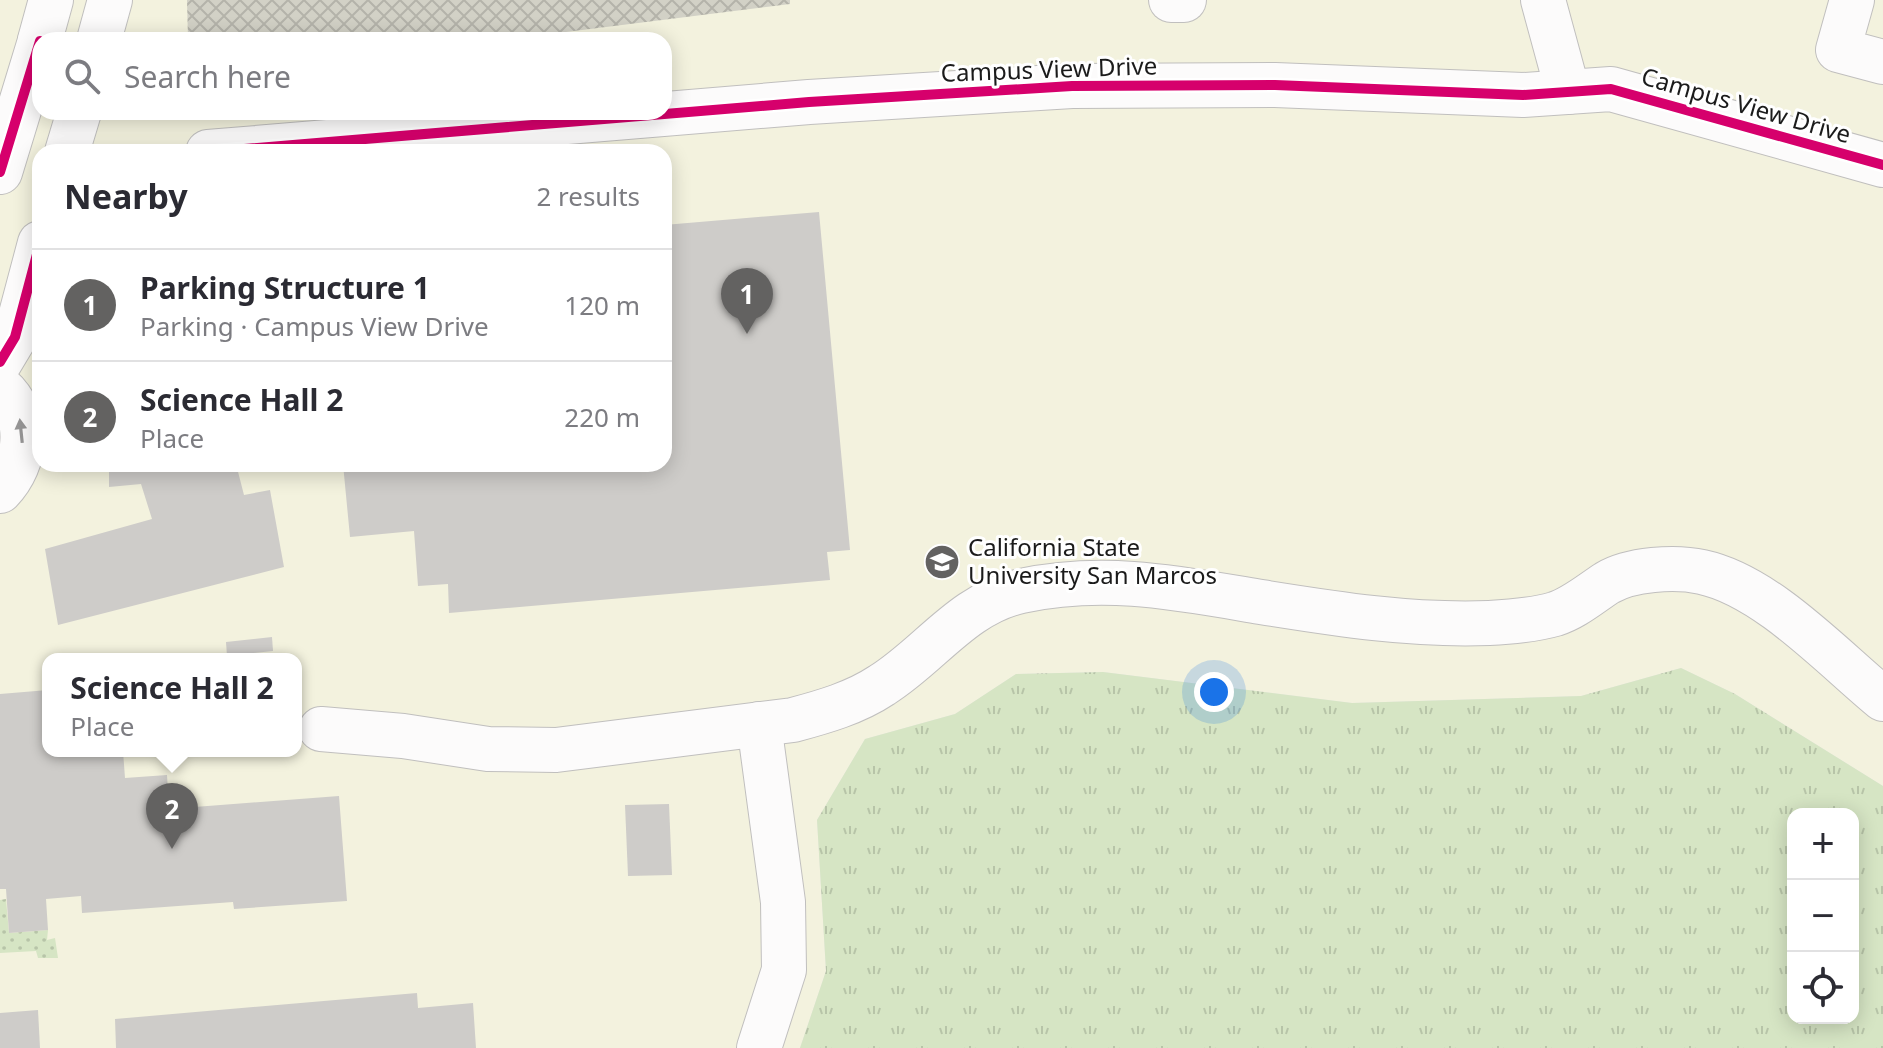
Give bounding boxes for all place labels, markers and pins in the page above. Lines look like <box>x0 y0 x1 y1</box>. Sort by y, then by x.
pin: 1 <box>721 268 773 334</box>
place label: California State University San Marcos <box>968 530 1217 591</box>
school or university icon: California State University San Marcos <box>923 543 961 581</box>
pin: 2 <box>146 783 198 849</box>

